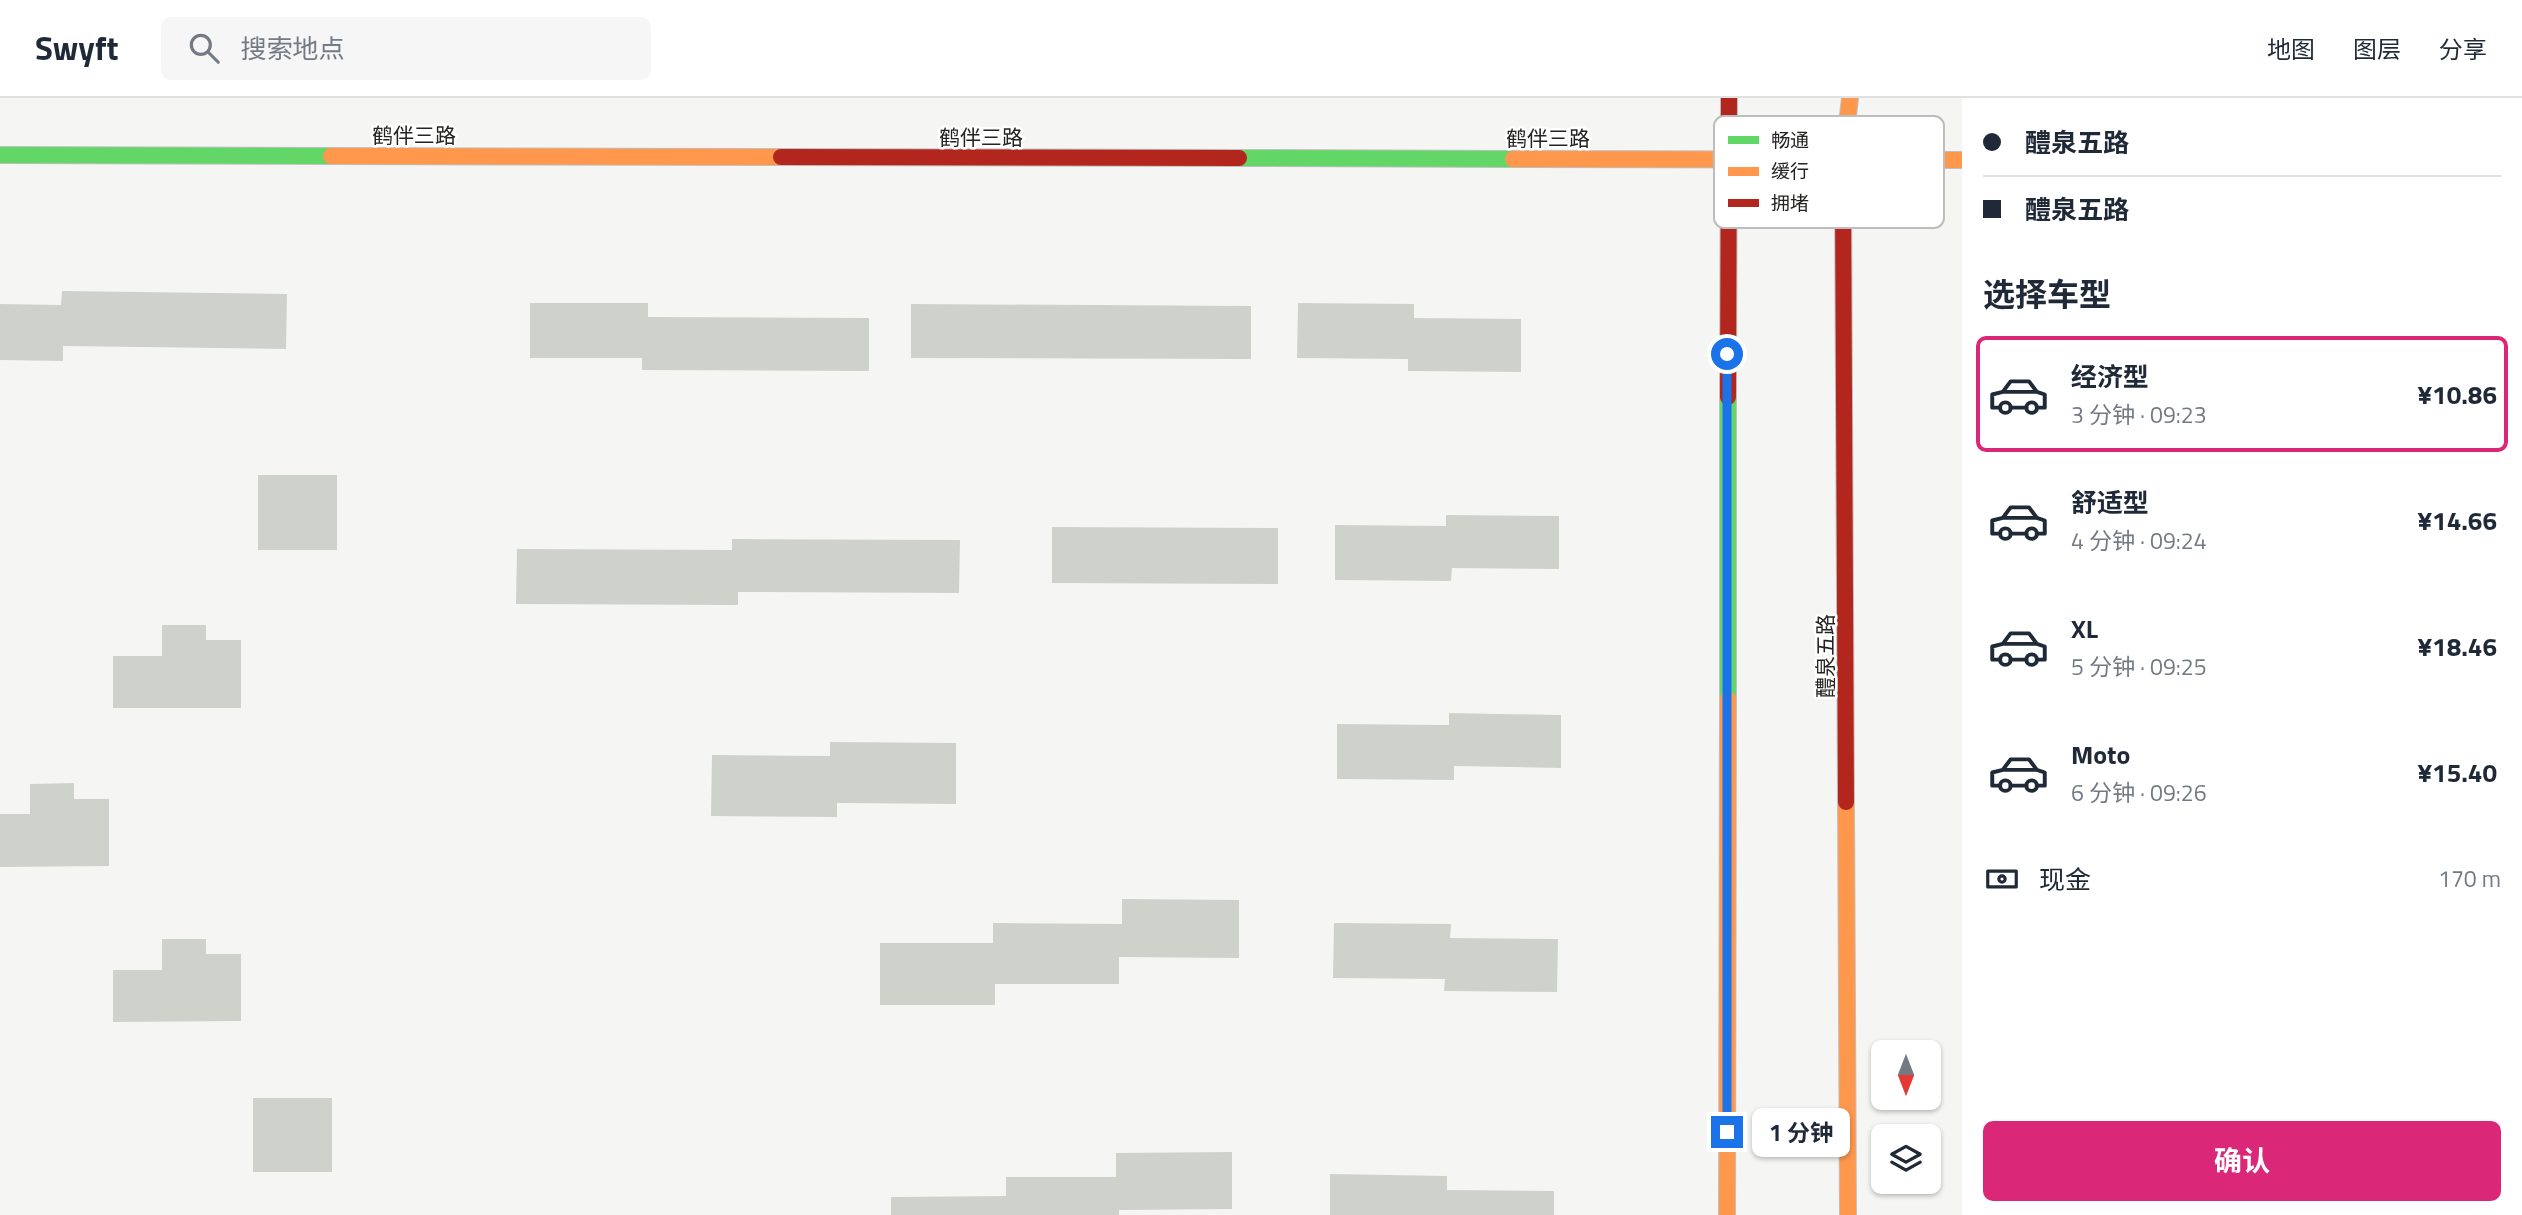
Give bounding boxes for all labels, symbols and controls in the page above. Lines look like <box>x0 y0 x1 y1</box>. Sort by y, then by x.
search box <box>161 17 651 80</box>
text: Swyft <box>35 23 119 73</box>
icon: search <box>185 29 223 67</box>
text: 搜索地点 <box>241 29 345 68</box>
text: 地图 <box>2267 31 2315 67</box>
text: 图层 <box>2353 31 2401 67</box>
text: 分享 <box>2439 31 2487 67</box>
legend <box>1714 116 1944 228</box>
street label: 鹤伴三路 <box>372 119 456 151</box>
street label: 鹤伴三路 <box>939 121 1023 153</box>
street label: 鹤伴三路 <box>1506 122 1590 154</box>
text: 醴泉五路 <box>2025 123 2129 162</box>
text: 畅通 <box>1771 125 1809 154</box>
text: 缓行 <box>1771 156 1809 185</box>
text: 拥堵 <box>1771 188 1809 217</box>
text: 醴泉五路 <box>2025 190 2129 229</box>
text: 选择车型 <box>1983 270 2111 318</box>
route start <box>1711 338 1743 370</box>
text: 经济型 <box>2071 357 2149 396</box>
icon: car <box>1987 363 2050 426</box>
text: ¥10.86 <box>2418 375 2497 414</box>
text: 3 分钟 · 09:23 <box>2071 397 2207 432</box>
text: 舒适型 <box>2071 483 2149 522</box>
icon: car <box>1987 489 2050 552</box>
text: ¥14.66 <box>2418 501 2497 540</box>
text: 4 分钟 · 09:24 <box>2071 523 2207 558</box>
text: XL <box>2071 609 2098 648</box>
street label: 醴泉五路 <box>1809 614 1841 698</box>
icon: car <box>1987 615 2050 678</box>
text: ¥18.46 <box>2418 627 2497 666</box>
text: 5 分钟 · 09:25 <box>2071 649 2207 684</box>
text: Moto <box>2071 735 2130 774</box>
icon: car <box>1987 741 2050 804</box>
text: ¥15.40 <box>2418 753 2497 792</box>
text: 6 分钟 · 09:26 <box>2071 775 2207 810</box>
icon: cash <box>1983 860 2021 898</box>
text: 现金 <box>2039 860 2091 899</box>
text: 170 m <box>2438 861 2501 896</box>
north arrow <box>1871 1040 1941 1110</box>
map controls <box>1871 1040 1941 1194</box>
callout: 1 分钟 <box>1752 1108 1850 1156</box>
text: 1 分钟 <box>1769 1115 1833 1150</box>
route end <box>1711 1116 1743 1148</box>
button: 确认 <box>1983 1121 2501 1201</box>
button: layers <box>1871 1124 1941 1194</box>

